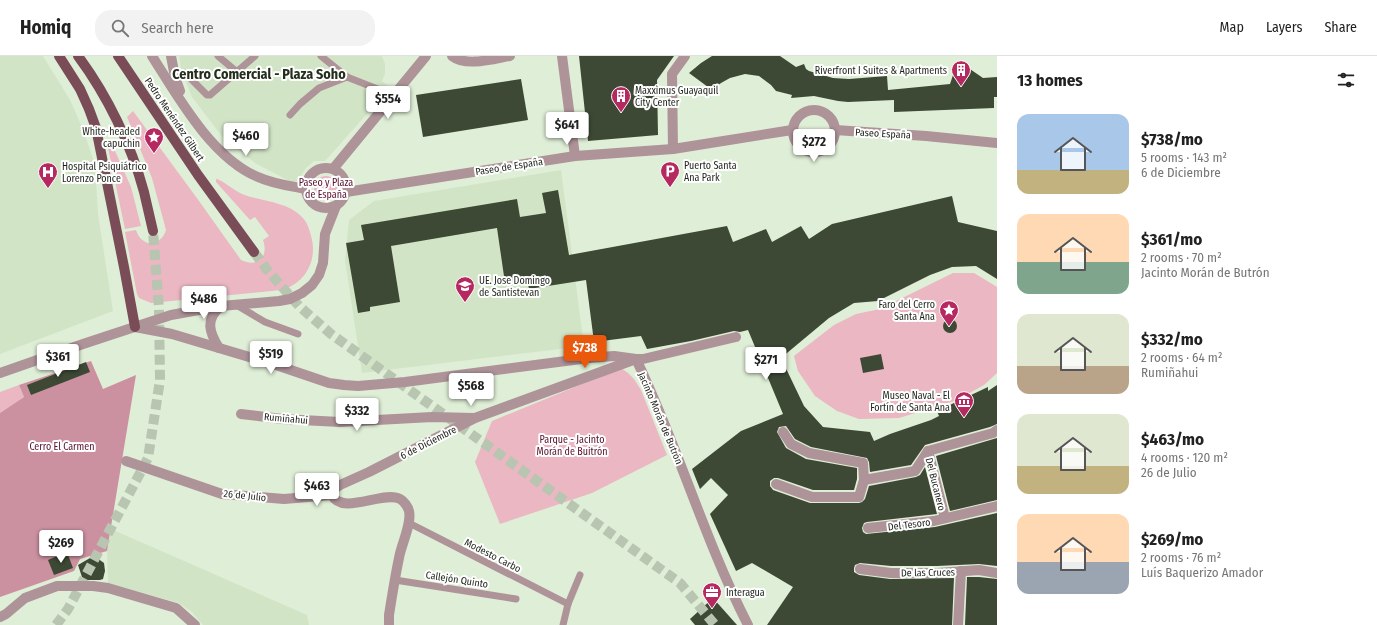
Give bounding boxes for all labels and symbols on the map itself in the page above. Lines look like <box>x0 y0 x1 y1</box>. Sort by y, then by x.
building icon: Riverfront I Suites & Apartments <box>950 59 972 87</box>
place label: Riverfront I Suites & Apartments <box>815 65 947 77</box>
district label: Centro Comercial - Plaza Soho <box>172 66 346 83</box>
street label: Pedro Menéndez Gilbert <box>142 76 207 164</box>
building icon: Maxximus Guayaquil City Center <box>610 85 632 113</box>
place label: Maxximus Guayaquil City Center <box>635 85 719 109</box>
pin: $554 <box>364 86 412 120</box>
pin: $641 <box>543 112 591 146</box>
pin: $460 <box>222 123 270 157</box>
place label: White-headed capuchin <box>82 126 140 150</box>
place icon: White-headed capuchin <box>143 126 165 154</box>
street label: Paseo España <box>855 127 911 141</box>
pin: $272 <box>790 129 838 163</box>
street label: Paseo de España <box>475 156 544 178</box>
parking icon: Puerto Santa Ana Park <box>659 160 681 188</box>
place label: Puerto Santa Ana Park <box>684 160 737 184</box>
hospital icon: Hospital Psiquiátrico Lorenzo Ponce <box>37 161 59 189</box>
place label: Hospital Psiquiátrico Lorenzo Ponce <box>62 161 147 185</box>
park label: Paseo y Plaza de España <box>299 177 353 201</box>
school or university icon: UE. Jose Domingo de Santistevan <box>454 275 476 303</box>
place label: UE. Jose Domingo de Santistevan <box>479 275 550 299</box>
pin: $486 <box>180 286 228 320</box>
place label: Faro del Cerro Santa Ana <box>878 299 935 323</box>
place icon: Faro del Cerro Santa Ana <box>938 299 960 327</box>
pin: $738 <box>561 335 609 369</box>
pin: $519 <box>247 341 295 375</box>
pin: $361 <box>34 344 82 378</box>
pin: $271 <box>742 347 790 381</box>
street label: Jacinto Morán de Butrón <box>635 371 685 466</box>
pin: $568 <box>447 373 495 407</box>
place label: Museo Naval - El Fortín de Santa Ana <box>870 390 950 414</box>
museum icon: Museo Naval - El Fortín de Santa Ana <box>953 390 975 418</box>
pin: $332 <box>333 398 381 432</box>
street label: Rumiñahui <box>263 411 308 427</box>
street label: 6 de Diciembre <box>398 424 458 462</box>
park label: Parque - Jacinto Morán de Buitrón <box>537 434 607 458</box>
park label: Cerro El Carmen <box>29 441 95 453</box>
street label: Del Bucanero <box>923 456 947 512</box>
pin: $463 <box>293 473 341 507</box>
street label: 26 de Julio <box>223 488 267 504</box>
street label: Del Tesoro <box>887 516 931 534</box>
pin: $269 <box>37 530 85 564</box>
street label: Modesto Carbo <box>462 537 523 575</box>
street label: De las Cruces <box>901 567 955 579</box>
street label: Callejón Quinto <box>425 569 489 591</box>
office icon: Interagua <box>701 581 723 609</box>
place label: Interagua <box>726 587 765 599</box>

